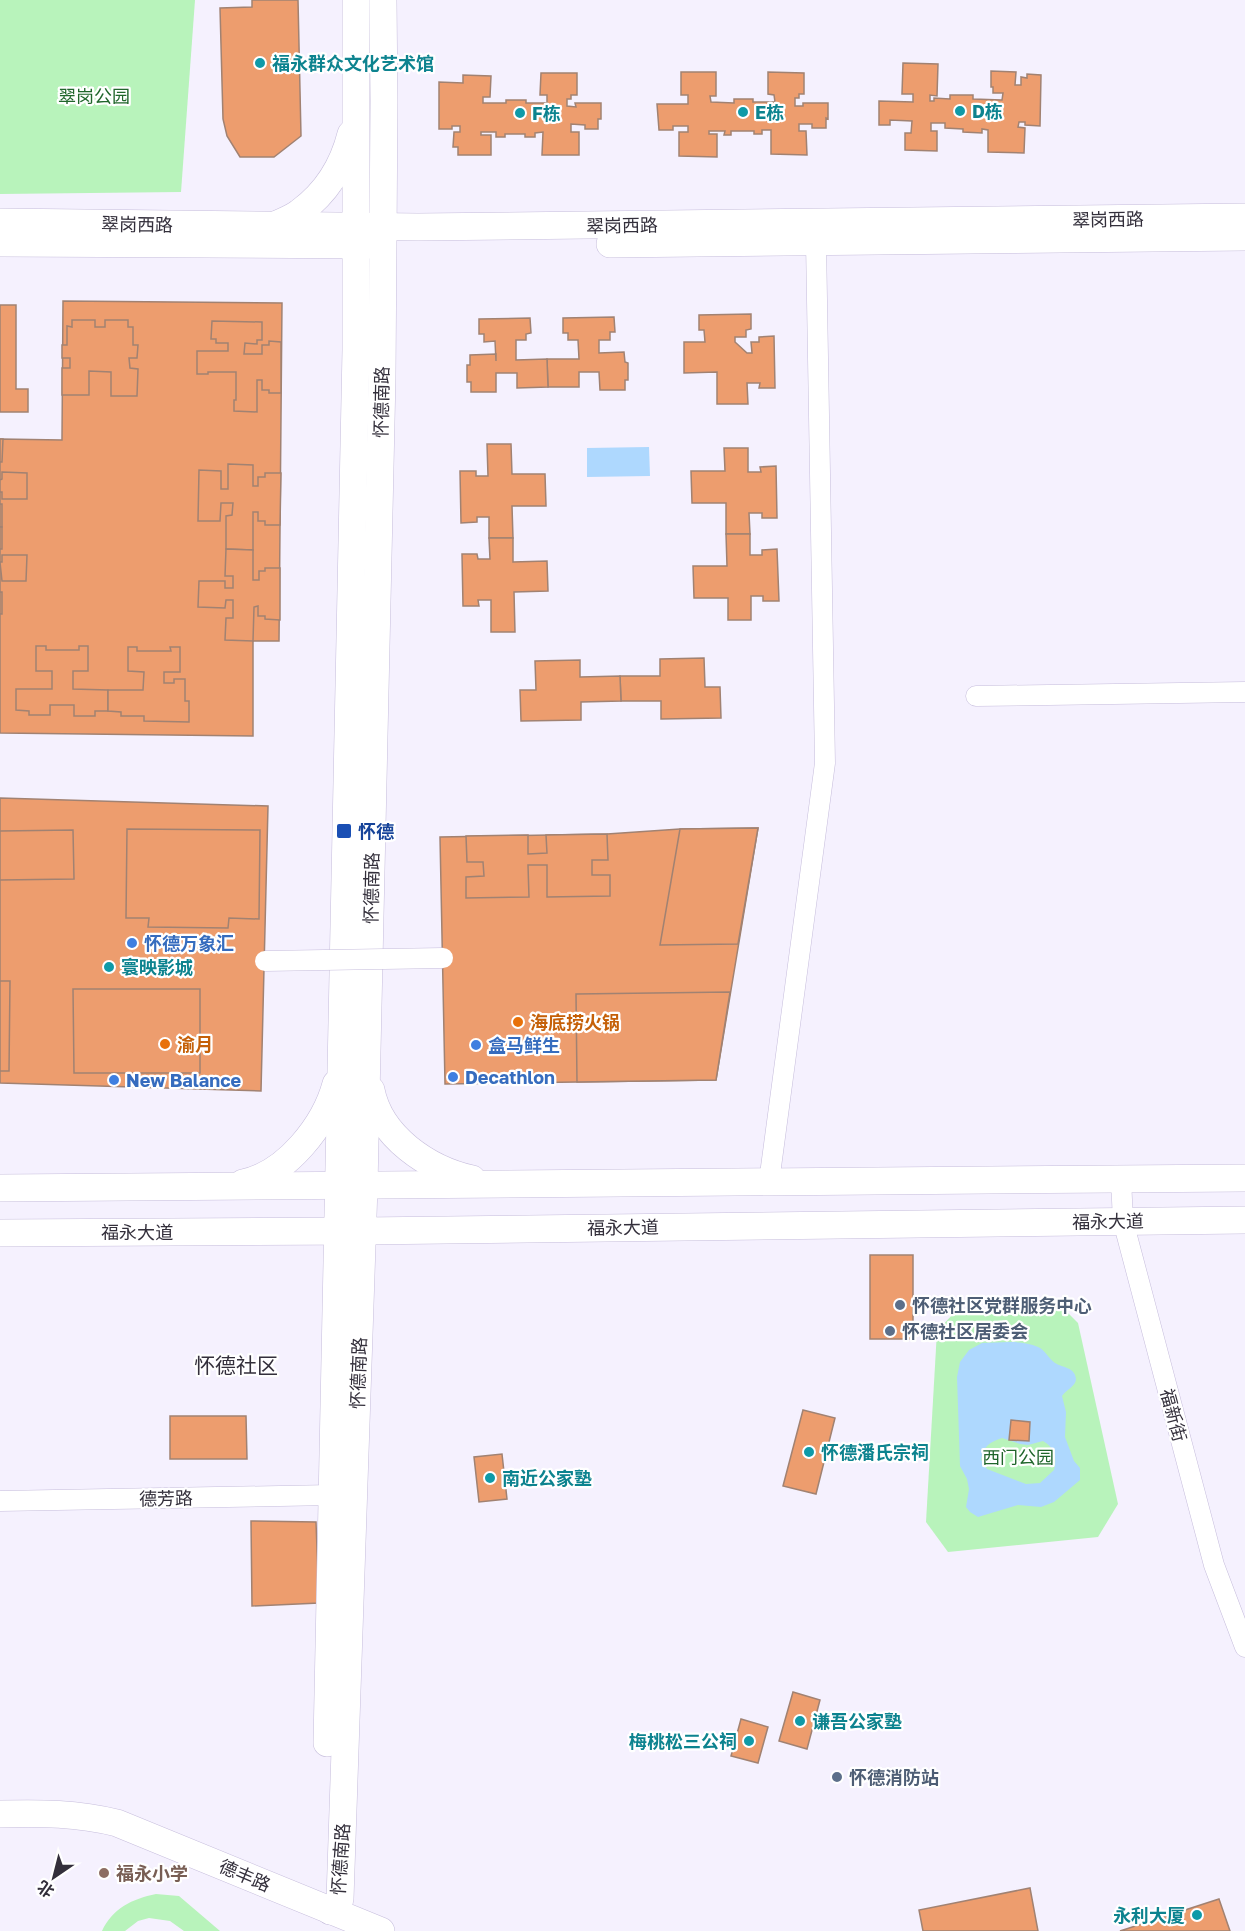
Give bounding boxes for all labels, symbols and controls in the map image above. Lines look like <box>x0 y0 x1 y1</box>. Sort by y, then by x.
place label: 福永群众文化艺术馆 <box>272 52 434 74</box>
marker: 福永群众文化艺术馆 <box>253 56 267 70</box>
park label: 翠岗公园 <box>58 85 130 107</box>
place label: D栋 <box>972 100 1003 122</box>
place label: E栋 <box>755 101 784 123</box>
place label: F栋 <box>532 102 561 124</box>
marker: D栋 <box>953 104 967 118</box>
marker: E栋 <box>736 105 750 119</box>
marker: F栋 <box>513 106 527 120</box>
street label: 翠岗西路 <box>1072 207 1144 231</box>
street label: 翠岗西路 <box>101 212 173 236</box>
street label: 翠岗西路 <box>586 213 658 237</box>
street label: 怀德南路 <box>369 366 393 438</box>
place label: 怀德 <box>358 820 394 842</box>
marker: 怀德 <box>335 822 353 840</box>
street label: 怀德南路 <box>359 852 383 924</box>
place label: 怀德万象汇 <box>144 932 234 954</box>
marker: 怀德万象汇 <box>125 936 139 950</box>
place label: 寰映影城 <box>121 956 193 978</box>
marker: 寰映影城 <box>102 960 116 974</box>
place label: 海底捞火锅 <box>530 1011 620 1033</box>
marker: 海底捞火锅 <box>511 1015 525 1029</box>
place label: 渝月 <box>177 1033 213 1055</box>
place label: 盒马鲜生 <box>488 1034 560 1056</box>
marker: 渝月 <box>158 1037 172 1051</box>
marker: 盒马鲜生 <box>469 1038 483 1052</box>
place label: Decathlon <box>465 1066 555 1088</box>
place label: New Balance <box>126 1069 241 1091</box>
marker: Decathlon <box>446 1070 460 1084</box>
marker: New Balance <box>107 1073 121 1087</box>
street label: 福永大道 <box>1072 1209 1144 1233</box>
street label: 福永大道 <box>587 1215 659 1239</box>
street label: 福永大道 <box>101 1221 173 1243</box>
place label: 怀德社区党群服务中心 <box>912 1294 1092 1316</box>
marker: 怀德社区党群服务中心 <box>893 1298 907 1312</box>
place label: 怀德社区居委会 <box>902 1320 1028 1342</box>
marker: 怀德社区居委会 <box>883 1324 897 1338</box>
street label: 怀德南路 <box>346 1337 370 1409</box>
district label: 怀德社区 <box>194 1352 278 1378</box>
street label: 福新街 <box>1156 1386 1192 1444</box>
place label: 怀德潘氏宗祠 <box>821 1441 929 1463</box>
marker: 怀德潘氏宗祠 <box>802 1445 816 1459</box>
park label: 西门公园 <box>982 1446 1054 1468</box>
place label: 南近公家塾 <box>502 1467 592 1489</box>
marker: 南近公家塾 <box>483 1471 497 1485</box>
street label: 德芳路 <box>139 1487 193 1509</box>
place label: 谦吾公家塾 <box>812 1710 902 1732</box>
marker: 谦吾公家塾 <box>793 1714 807 1728</box>
place label: 梅桃松三公祠 <box>629 1730 737 1752</box>
marker: 梅桃松三公祠 <box>742 1734 756 1748</box>
place label: 怀德消防站 <box>849 1766 939 1788</box>
marker: 怀德消防站 <box>830 1770 844 1784</box>
street label: 怀德南路 <box>327 1822 353 1896</box>
north arrow <box>24 1847 84 1907</box>
street label: 德丰路 <box>216 1854 274 1896</box>
place label: 福永小学 <box>116 1862 188 1884</box>
marker: 福永小学 <box>97 1866 111 1880</box>
text: 北 <box>33 1877 58 1902</box>
place label: 永利大厦 <box>1113 1904 1185 1926</box>
marker: 永利大厦 <box>1190 1908 1204 1922</box>

